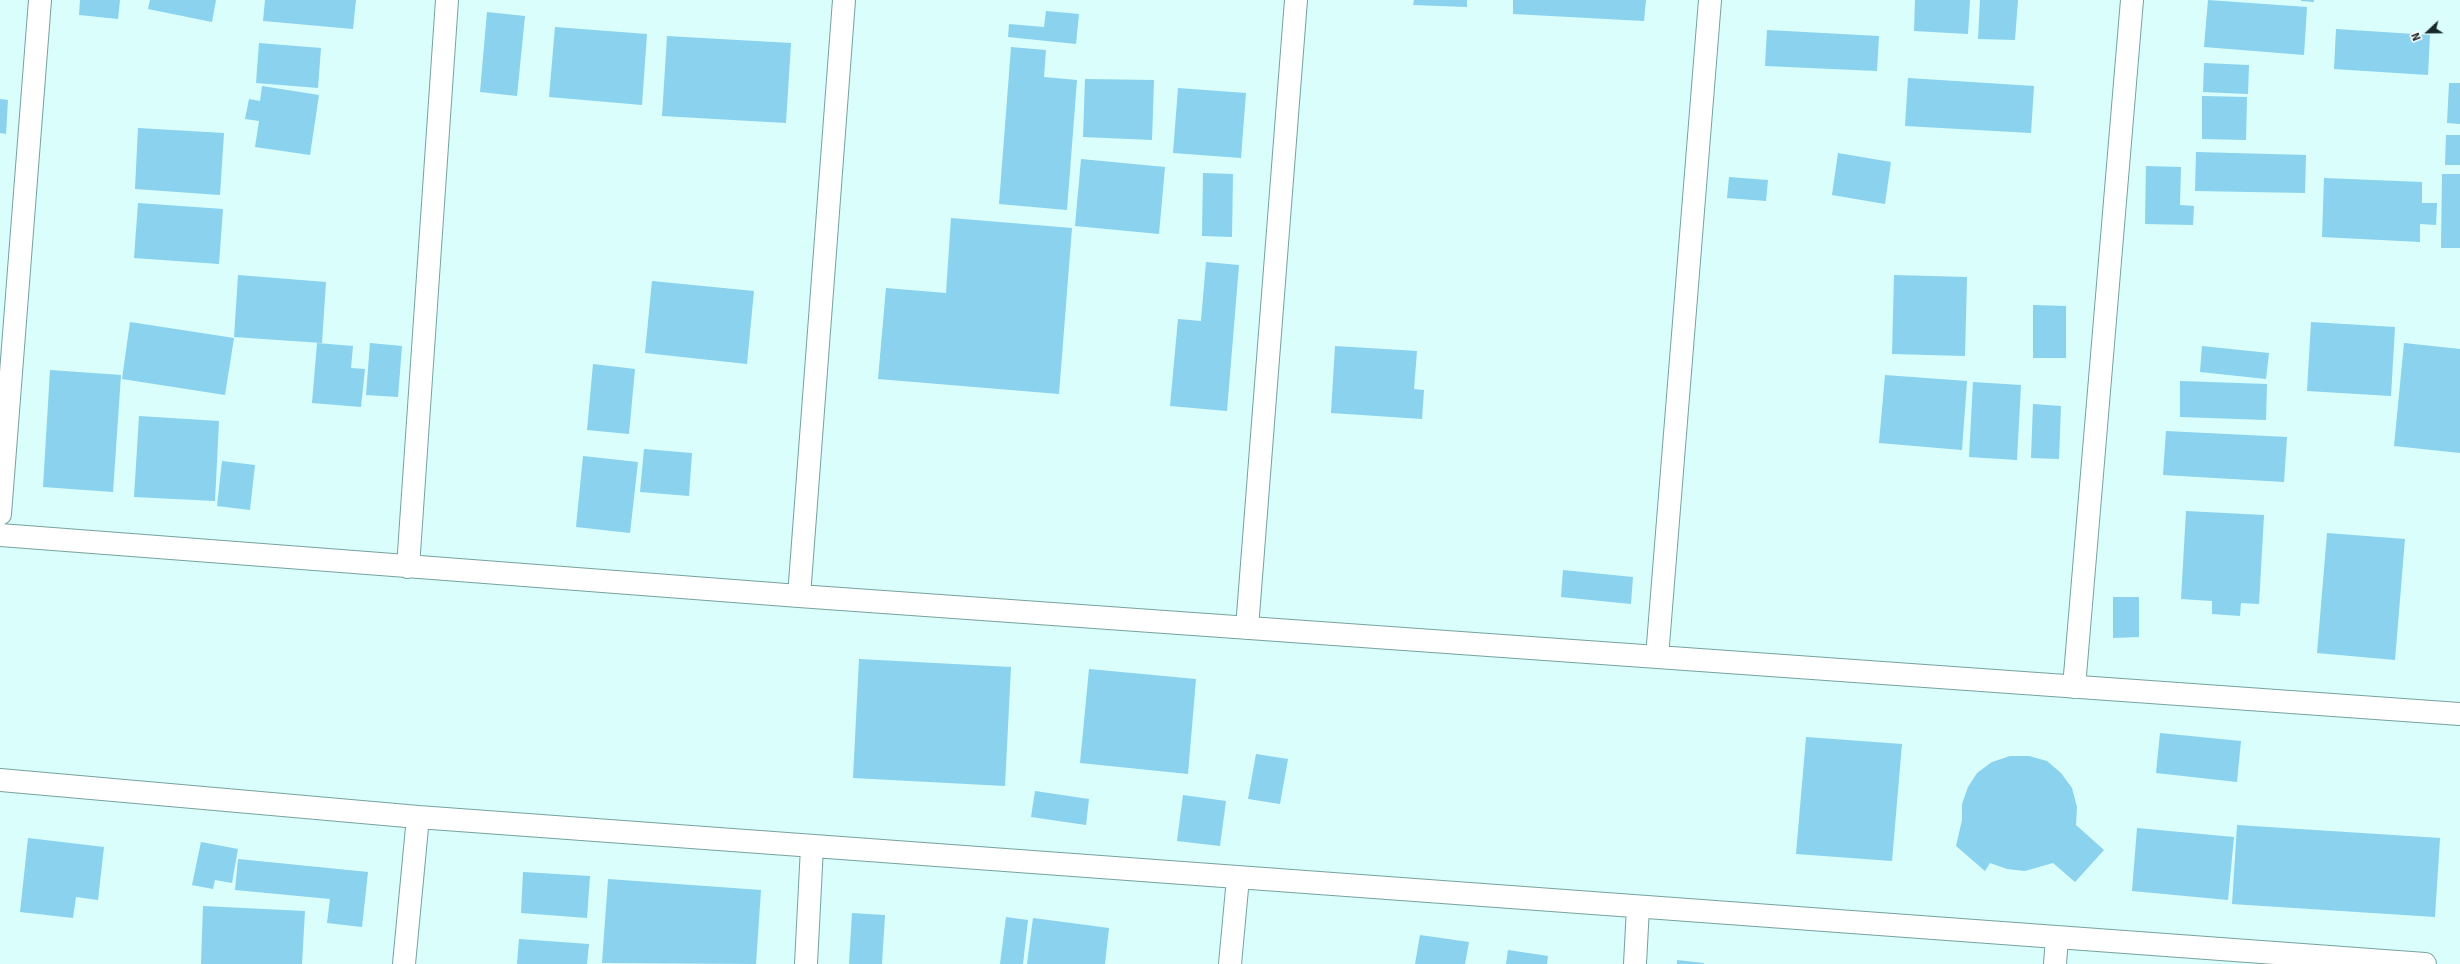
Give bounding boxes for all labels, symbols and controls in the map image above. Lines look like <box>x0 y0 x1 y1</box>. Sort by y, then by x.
north arrow <box>2408 12 2448 52</box>
text: N <box>2409 31 2424 43</box>

